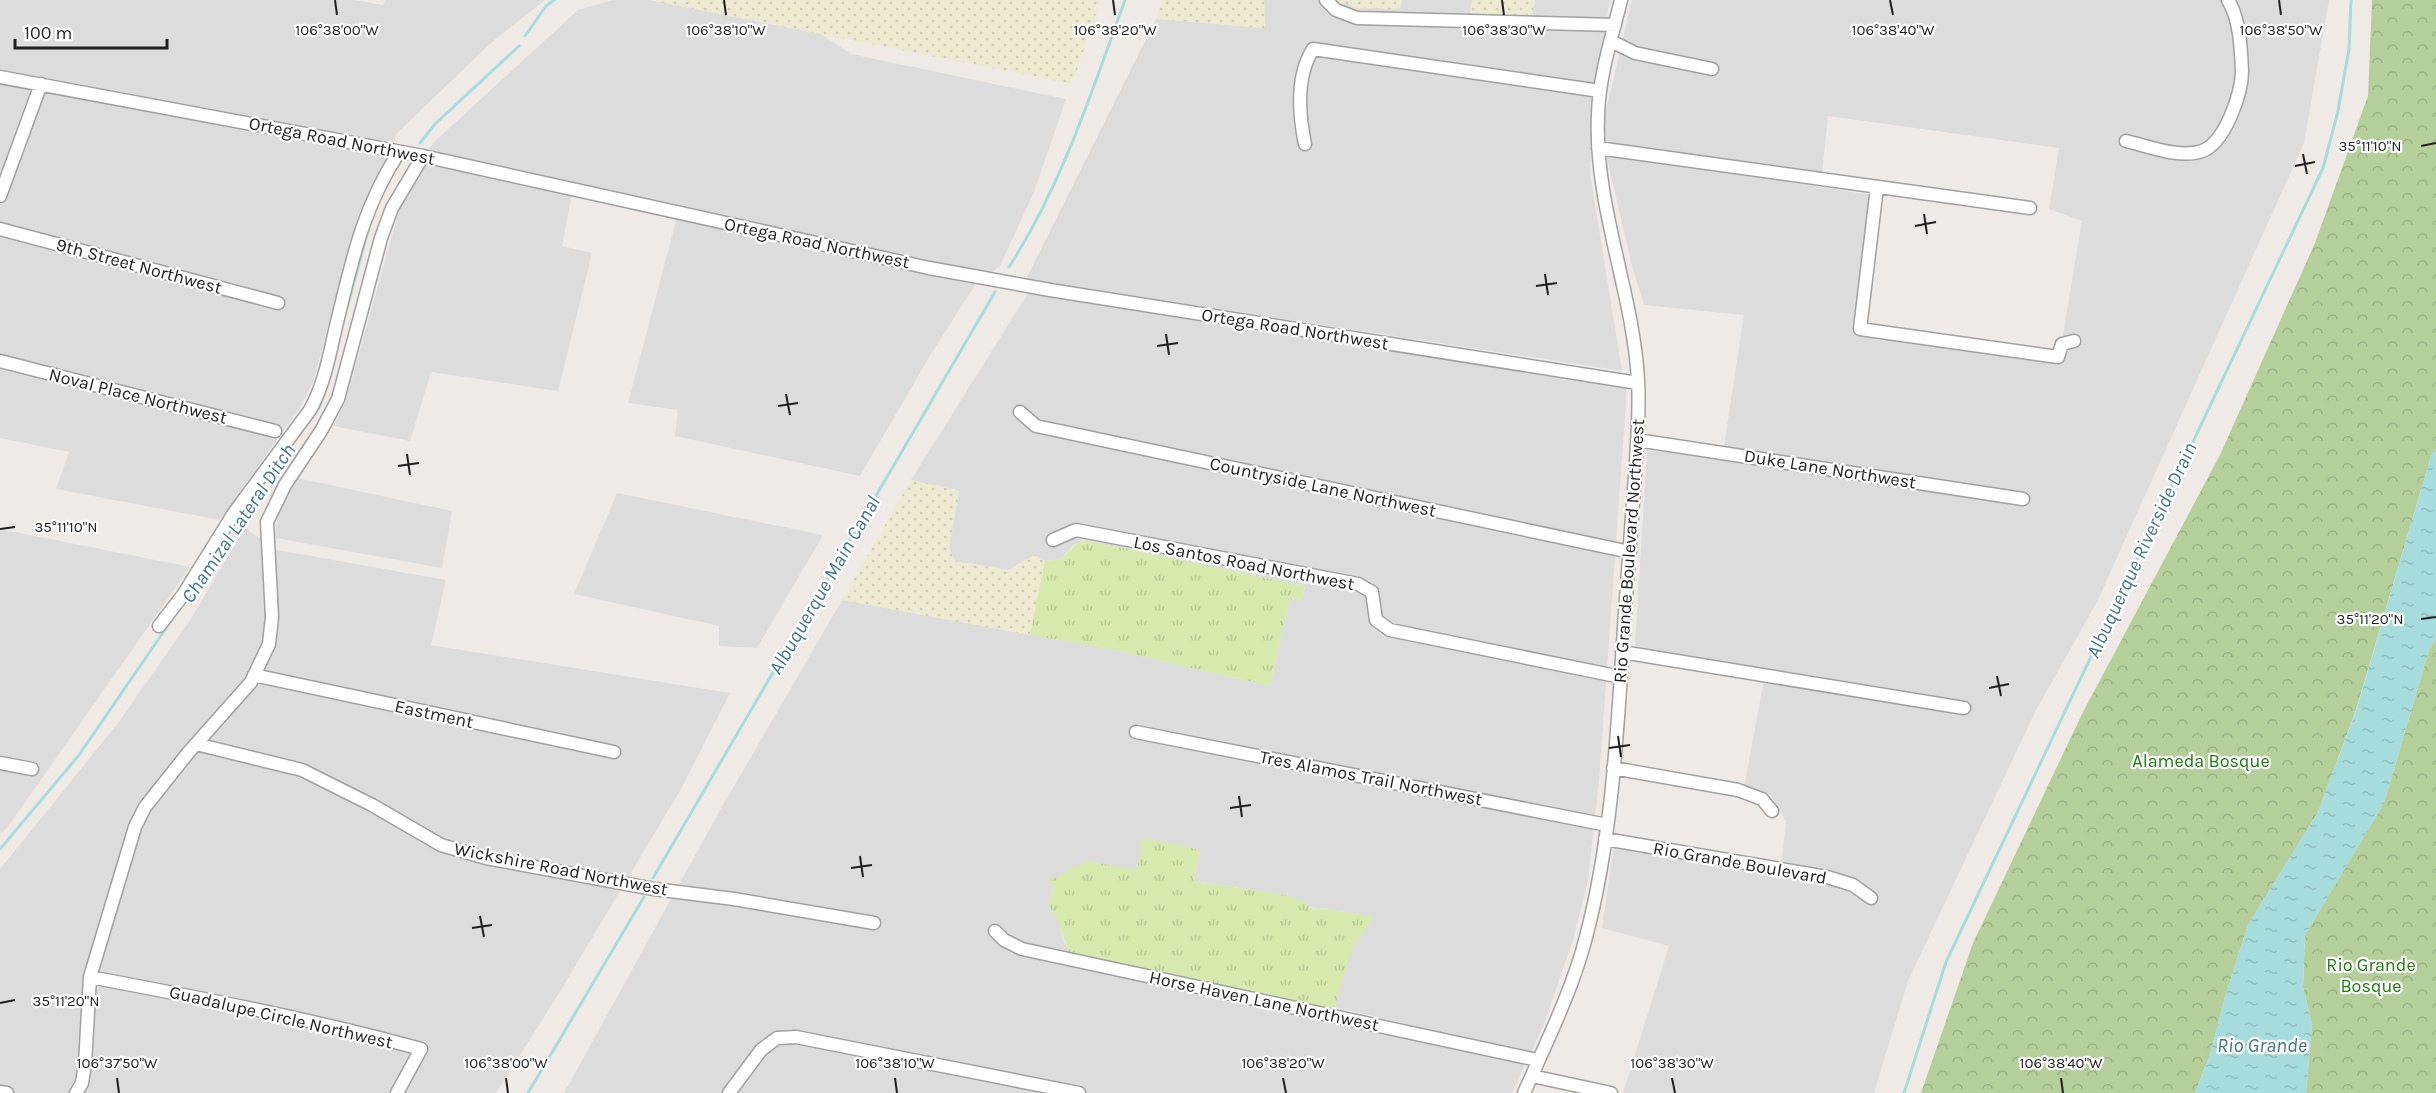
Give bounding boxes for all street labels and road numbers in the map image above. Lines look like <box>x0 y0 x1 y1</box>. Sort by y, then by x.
street label: Ortega Road Northwest <box>247 112 437 170</box>
street label: Ortega Road Northwest <box>722 213 912 273</box>
street label: 9th Street Northwest <box>54 233 225 299</box>
street label: Ortega Road Northwest <box>1200 303 1390 355</box>
street label: Noval Place Northwest <box>47 363 230 429</box>
street label: Rio Grande Boulevard Northwest <box>1609 418 1649 684</box>
street label: Duke Lane Northwest <box>1742 445 1918 494</box>
street label: Countryside Lane Northwest <box>1208 452 1438 522</box>
street label: Los Santos Road Northwest <box>1132 531 1357 595</box>
street label: Eastment <box>393 695 476 733</box>
street label: Tres Alamos Trail Northwest <box>1258 746 1484 810</box>
street label: Wickshire Road Northwest <box>452 837 670 901</box>
street label: Rio Grande Boulevard <box>1651 837 1829 889</box>
street label: Horse Haven Lane Northwest <box>1147 966 1381 1036</box>
street label: Guadalupe Circle Northwest <box>167 981 395 1053</box>

